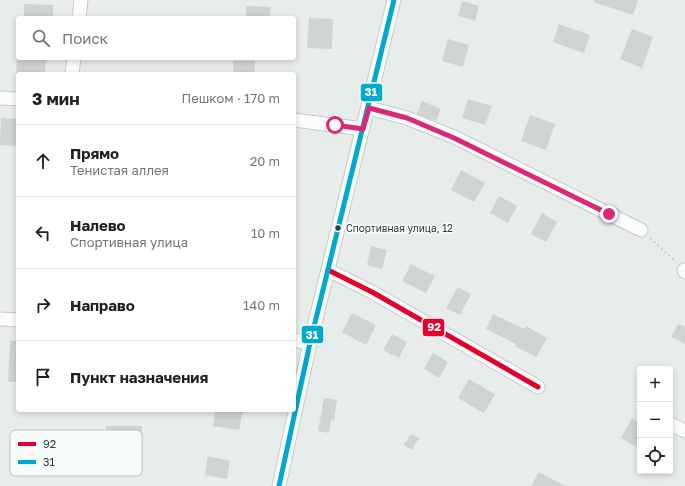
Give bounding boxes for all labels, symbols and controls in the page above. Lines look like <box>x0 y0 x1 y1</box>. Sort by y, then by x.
search box <box>16 16 296 60</box>
icon: search <box>30 27 52 49</box>
text: Поиск <box>62 29 108 47</box>
line badge: 31 <box>360 83 383 102</box>
text: 31 <box>365 85 378 98</box>
text: 3 мин <box>32 88 80 109</box>
text: Пешком · 170 m <box>181 90 280 106</box>
route start <box>326 116 344 134</box>
text: Прямо <box>70 144 119 162</box>
icon: ahead <box>32 150 54 172</box>
text: 20 m <box>250 153 280 169</box>
text: Тенистая аллея <box>70 162 169 178</box>
route end <box>600 205 618 223</box>
text: Налево <box>70 216 126 234</box>
icon: left <box>32 222 54 244</box>
place label: Спортивная улица, 12 <box>346 222 453 234</box>
marker: Спортивная улица, 12 <box>333 223 343 233</box>
text: 10 m <box>251 225 280 241</box>
text: Спортивная улица <box>70 234 188 250</box>
icon: right <box>32 294 54 316</box>
text: Направо <box>70 296 135 314</box>
text: 140 m <box>243 297 280 313</box>
line badge: 92 <box>422 318 445 337</box>
text: 92 <box>427 320 441 333</box>
line badge: 31 <box>301 325 324 344</box>
text: 31 <box>306 328 319 341</box>
icon: arrive <box>32 366 54 388</box>
map controls <box>637 366 673 474</box>
button: + <box>637 366 673 402</box>
text: Пункт назначения <box>70 368 208 386</box>
button: − <box>637 402 673 438</box>
legend <box>10 430 142 476</box>
text: 92 <box>43 437 56 450</box>
button: locate <box>637 438 673 474</box>
text: 31 <box>43 455 55 468</box>

